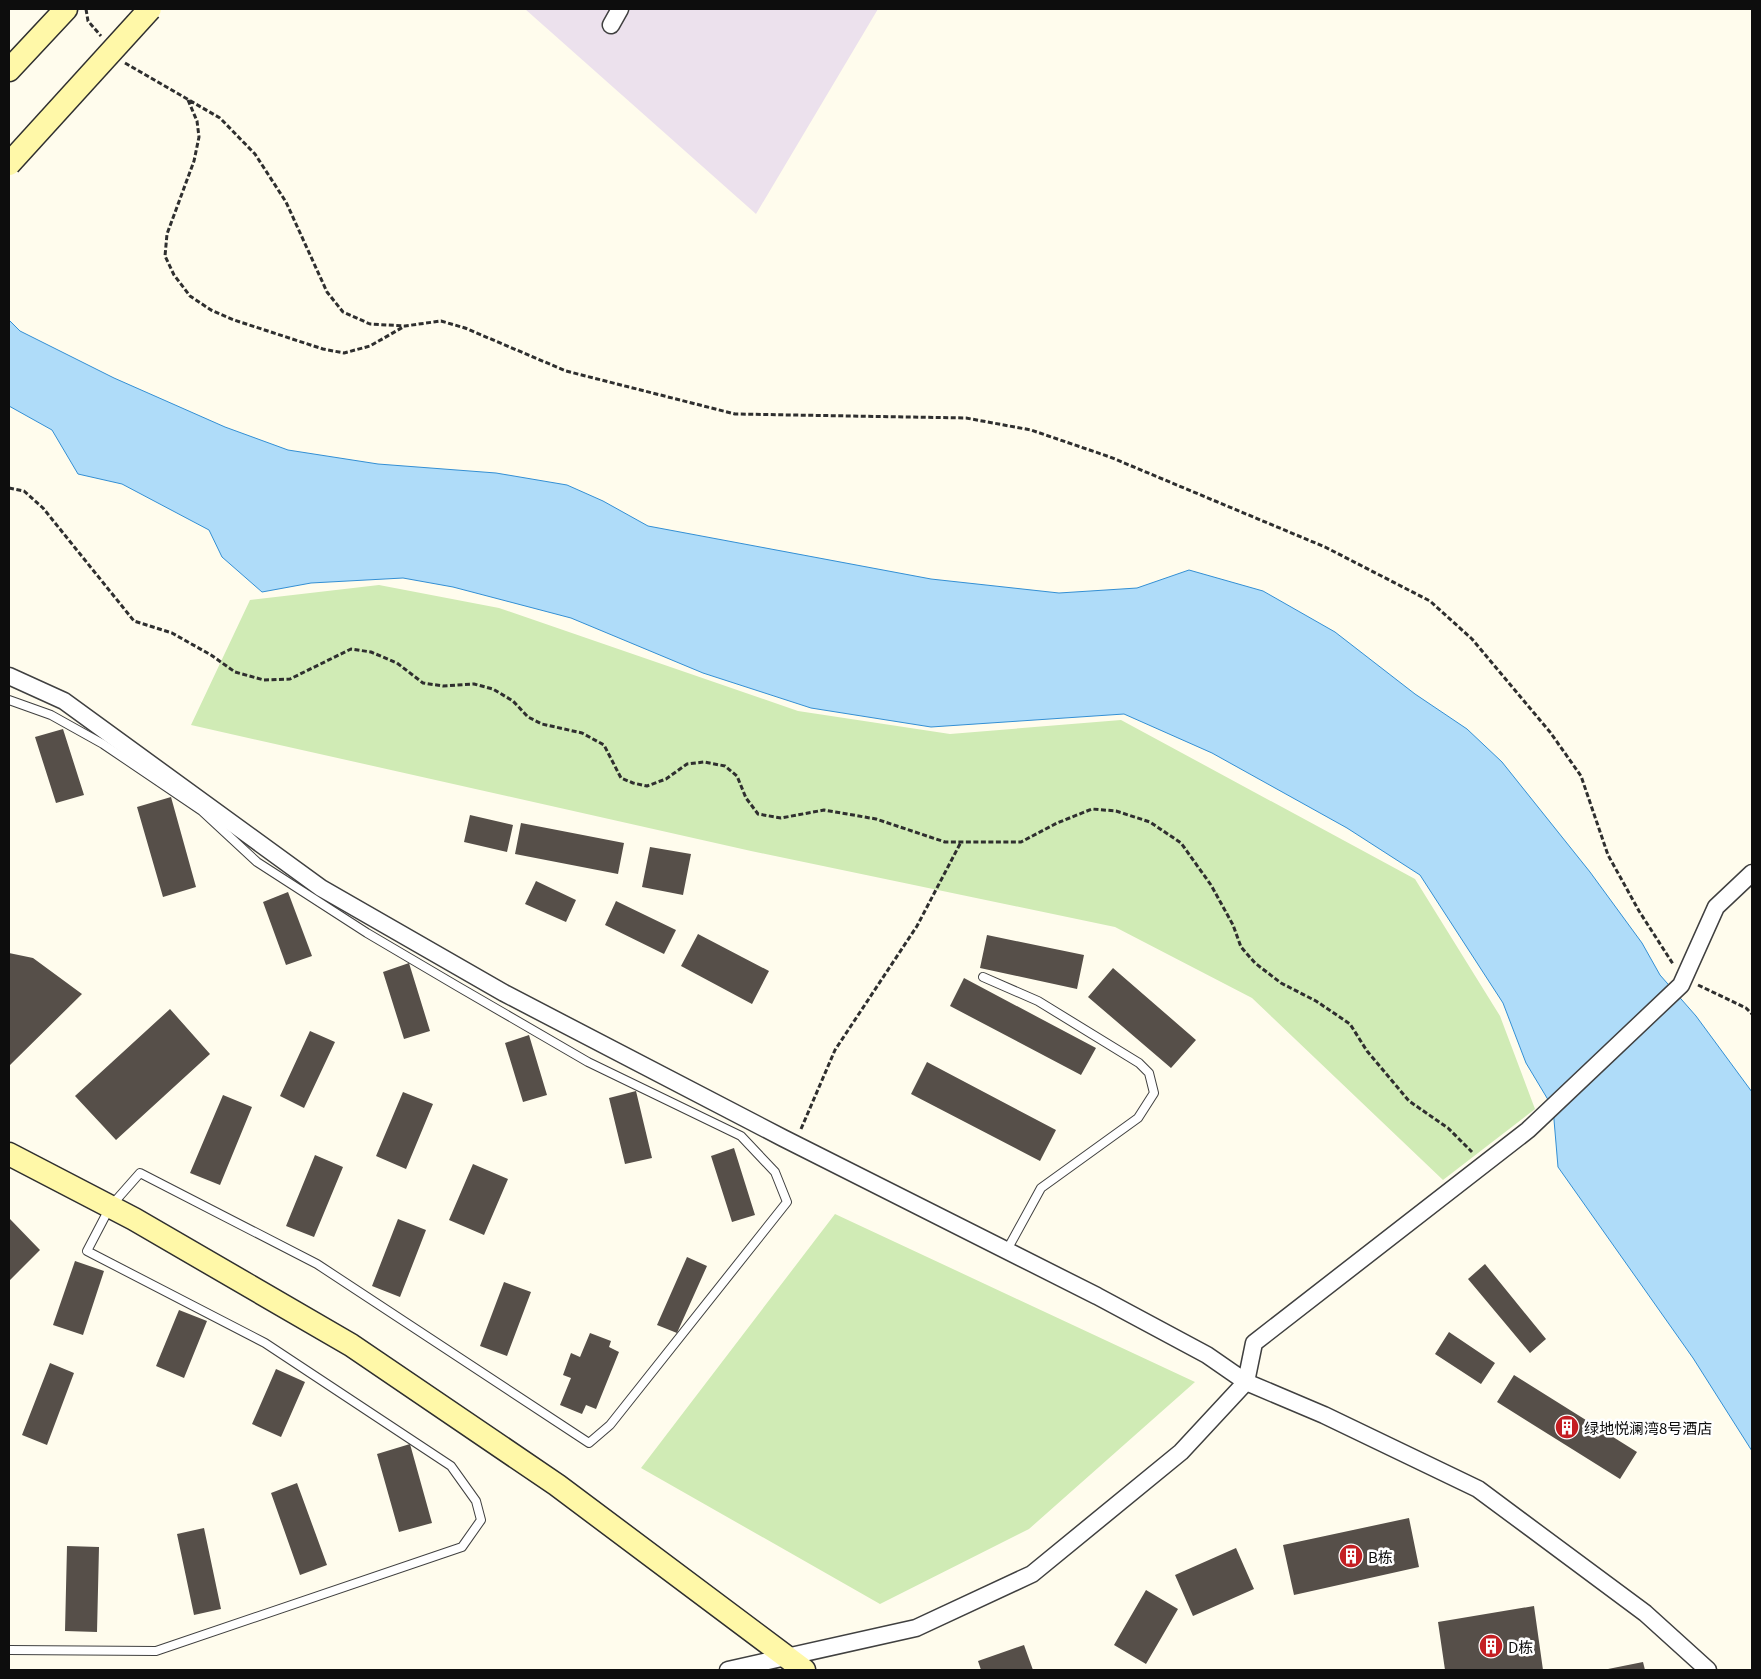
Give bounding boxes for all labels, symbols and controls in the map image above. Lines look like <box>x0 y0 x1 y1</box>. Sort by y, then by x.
building icon: 绿地悦澜湾8号酒店 <box>1554 1414 1580 1440</box>
place label: 绿地悦澜湾8号酒店 <box>1584 1417 1712 1438</box>
building icon: B栋 <box>1338 1543 1364 1569</box>
place label: B栋 <box>1368 1546 1393 1567</box>
building icon: D栋 <box>1478 1633 1504 1659</box>
place label: D栋 <box>1508 1636 1533 1657</box>

